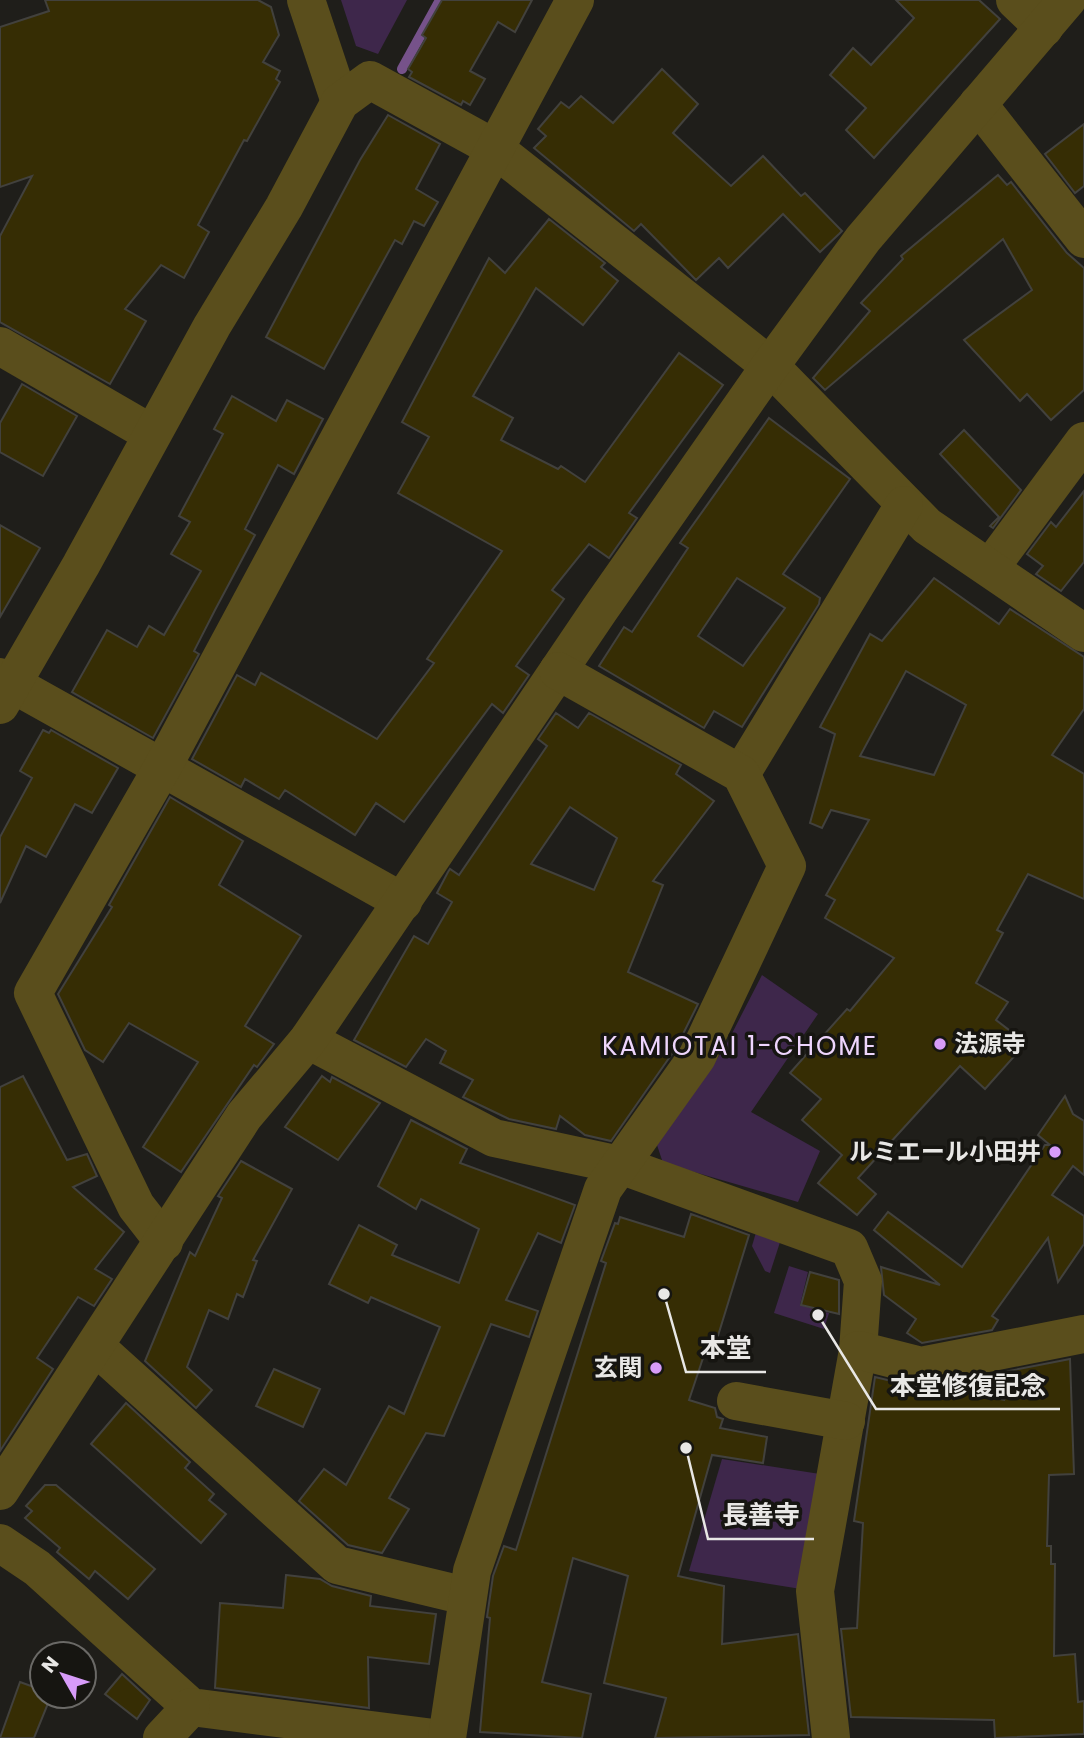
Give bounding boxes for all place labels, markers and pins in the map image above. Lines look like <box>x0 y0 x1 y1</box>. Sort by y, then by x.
place label: 法源寺 <box>954 1027 1026 1060</box>
marker: 法源寺 <box>932 1036 948 1052</box>
place label: ルミエール小田井 <box>849 1135 1041 1168</box>
marker: ルミエール小田井 <box>1047 1144 1063 1160</box>
callout: 本堂 <box>686 1325 766 1372</box>
place label: 玄関 <box>594 1351 642 1384</box>
marker: 玄関 <box>648 1360 664 1376</box>
callout: 本堂修復記念 <box>876 1362 1060 1409</box>
callout: 長善寺 <box>708 1492 814 1539</box>

